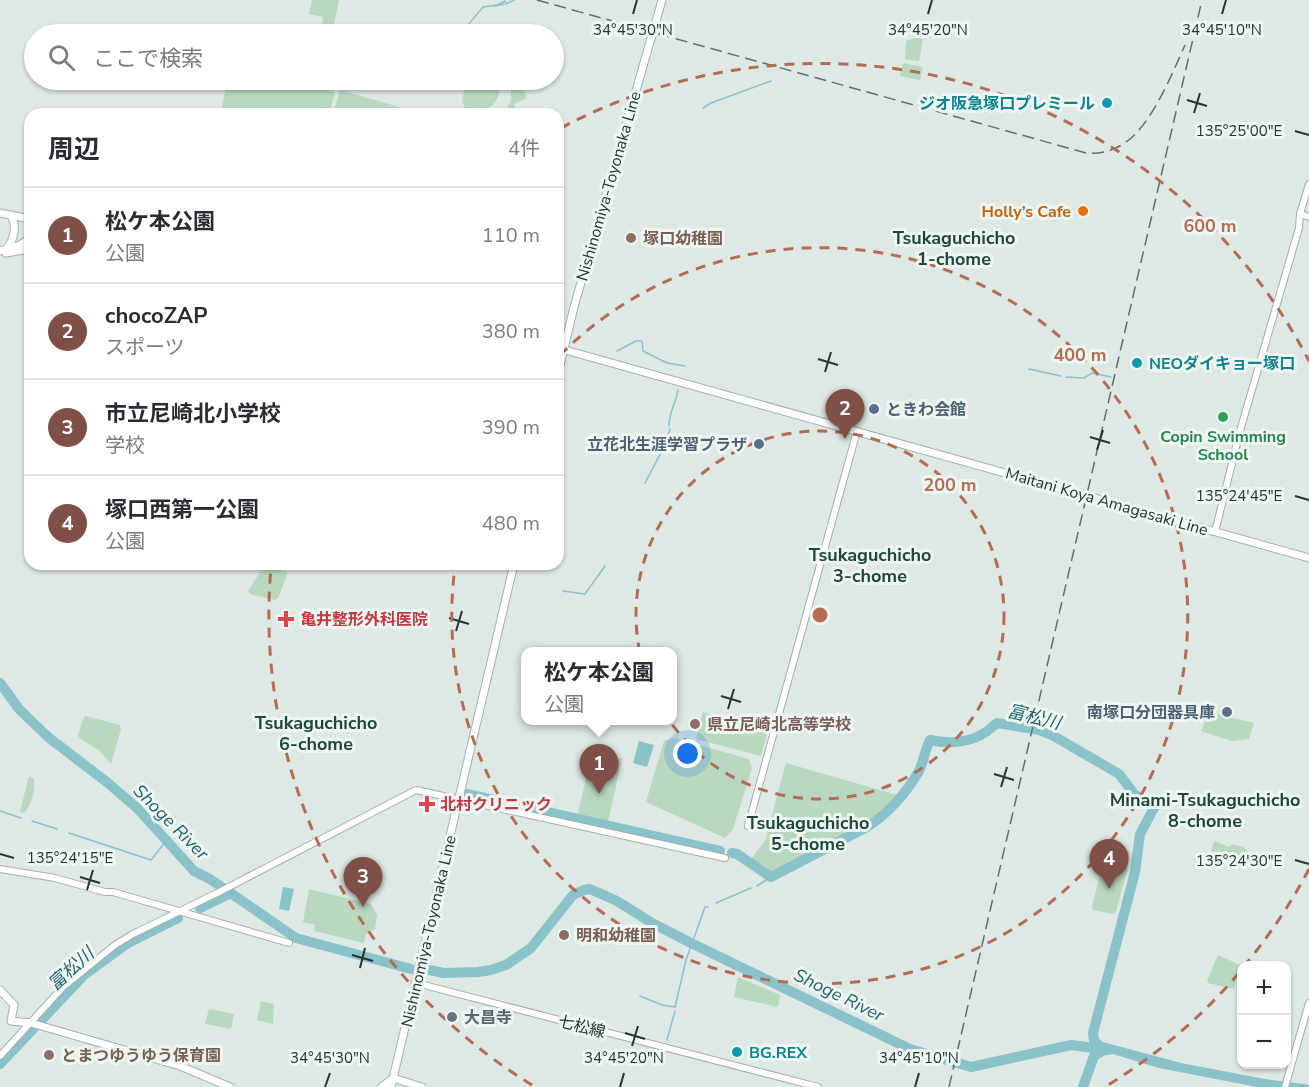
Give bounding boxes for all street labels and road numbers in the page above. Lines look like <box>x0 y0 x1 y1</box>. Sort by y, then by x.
street label: Nishinomiya-Toyonaka Line <box>571 89 647 284</box>
street label: Maitani Koya Amagasaki Line <box>1003 462 1211 541</box>
street label: Nishinomiya-Toyonaka Line <box>396 833 462 1029</box>
street label: 七松線 <box>556 1010 608 1043</box>

